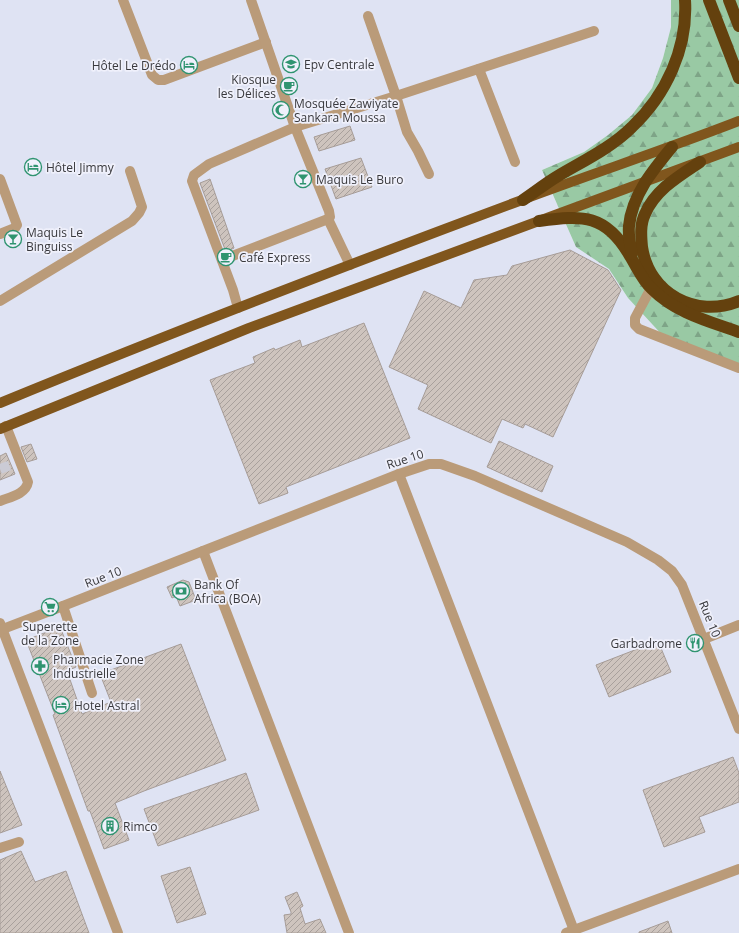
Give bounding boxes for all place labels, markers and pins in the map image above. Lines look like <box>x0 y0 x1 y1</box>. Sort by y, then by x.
school or university icon: Epv Centrale <box>281 54 301 74</box>
hotel icon: Hôtel Le Drédo <box>179 55 199 75</box>
place label: Epv Centrale <box>304 56 375 73</box>
place label: Hôtel Le Drédo <box>92 57 176 74</box>
place label: Kiosque les Délices <box>218 71 276 102</box>
cafe icon: Kiosque les Délices <box>279 76 299 96</box>
place label: Mosquée Zawiyate Sankara Moussa <box>294 95 399 126</box>
mosque icon: Mosquée Zawiyate Sankara Moussa <box>271 100 291 120</box>
hotel icon: Hôtel Jimmy <box>23 157 43 177</box>
place label: Hôtel Jimmy <box>46 159 115 176</box>
bar icon: Maquis Le Buro <box>293 169 313 189</box>
place label: Maquis Le Buro <box>316 171 403 188</box>
place label: Maquis Le Binguiss <box>26 224 83 255</box>
bar icon: Maquis Le Binguiss <box>3 229 23 249</box>
cafe icon: Café Express <box>216 247 236 267</box>
place label: Café Express <box>239 249 311 266</box>
place label: Bank Of Africa (BOA) <box>194 576 261 607</box>
bank icon: Bank Of Africa (BOA) <box>171 581 191 601</box>
supermarket icon: Superette de la Zone <box>40 597 60 617</box>
place label: Superette de la Zone <box>21 618 79 649</box>
restaurant icon: Garbadrome <box>685 633 705 653</box>
place label: Garbadrome <box>610 635 682 652</box>
place label: Pharmacie Zone Industrielle <box>53 651 144 682</box>
pharmacy icon: Pharmacie Zone Industrielle <box>30 656 50 676</box>
hotel icon: Hotel Astral <box>51 695 71 715</box>
place label: Hotel Astral <box>74 697 139 714</box>
building icon: Rimco <box>100 816 120 836</box>
place label: Rimco <box>123 818 158 835</box>

